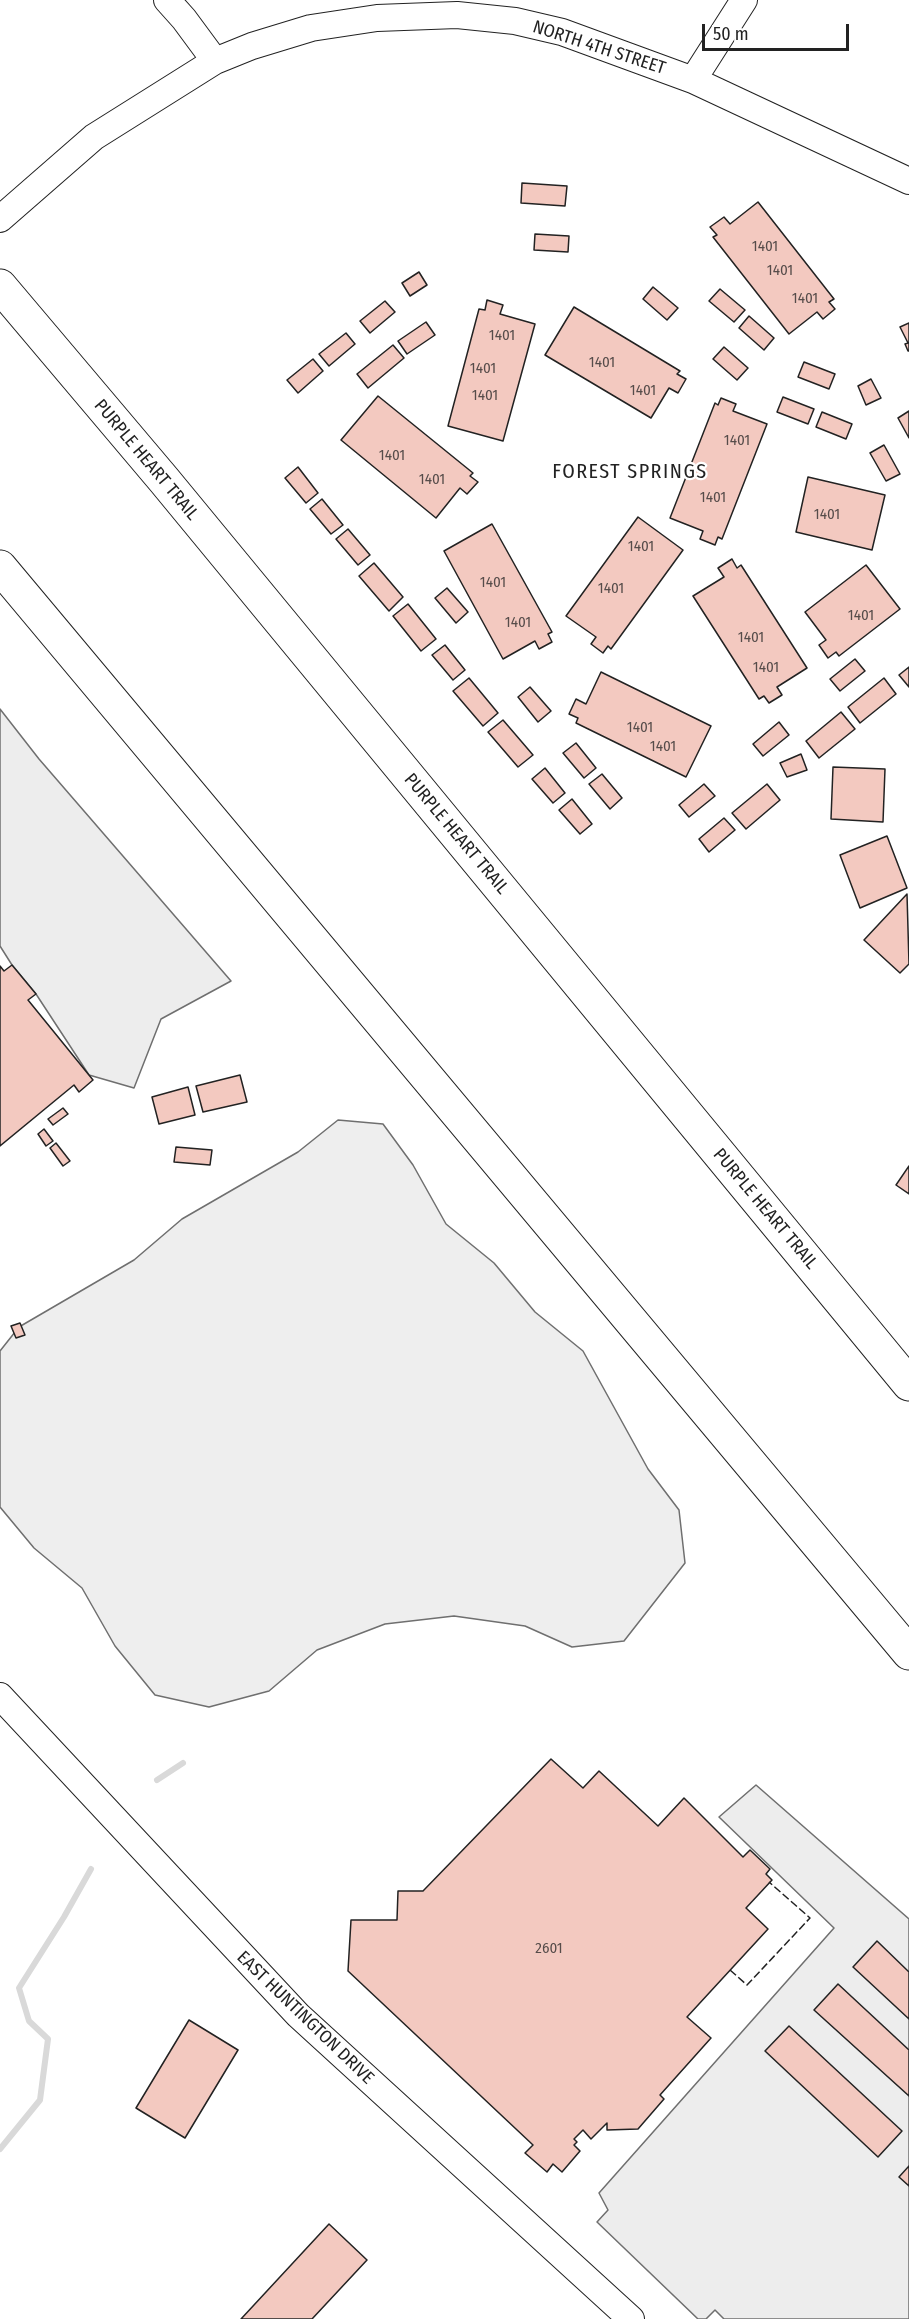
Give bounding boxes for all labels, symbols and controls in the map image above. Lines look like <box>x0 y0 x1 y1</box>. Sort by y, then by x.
scale bar <box>705 12 852 50</box>
street label: NORTH 4TH STREET <box>530 16 668 80</box>
text: 50 m <box>713 23 749 45</box>
house number: 1401 <box>752 238 778 256</box>
house number: 1401 <box>767 262 793 280</box>
house number: 1401 <box>792 290 818 308</box>
house number: 1401 <box>489 327 515 345</box>
house number: 1401 <box>589 354 615 372</box>
house number: 1401 <box>470 360 496 378</box>
house number: 1401 <box>630 382 656 400</box>
house number: 1401 <box>472 387 498 405</box>
street label: PURPLE HEART TRAIL <box>89 395 203 525</box>
house number: 1401 <box>724 432 750 450</box>
house number: 1401 <box>379 447 405 465</box>
district label: FOREST SPRINGS <box>552 460 708 484</box>
house number: 1401 <box>419 471 445 489</box>
house number: 1401 <box>700 489 726 507</box>
house number: 1401 <box>814 506 840 524</box>
house number: 1401 <box>628 538 654 556</box>
house number: 1401 <box>480 574 506 592</box>
house number: 1401 <box>598 580 624 598</box>
house number: 1401 <box>848 607 874 625</box>
house number: 1401 <box>505 614 531 632</box>
house number: 1401 <box>738 629 764 647</box>
house number: 1401 <box>753 659 779 677</box>
house number: 1401 <box>627 719 653 737</box>
house number: 1401 <box>650 738 676 756</box>
street label: PURPLE HEART TRAIL <box>399 769 513 899</box>
street label: PURPLE HEART TRAIL <box>708 1144 822 1274</box>
house number: 2601 <box>535 1940 563 1958</box>
street label: EAST HUNTINGTON DRIVE <box>232 1947 378 2089</box>

